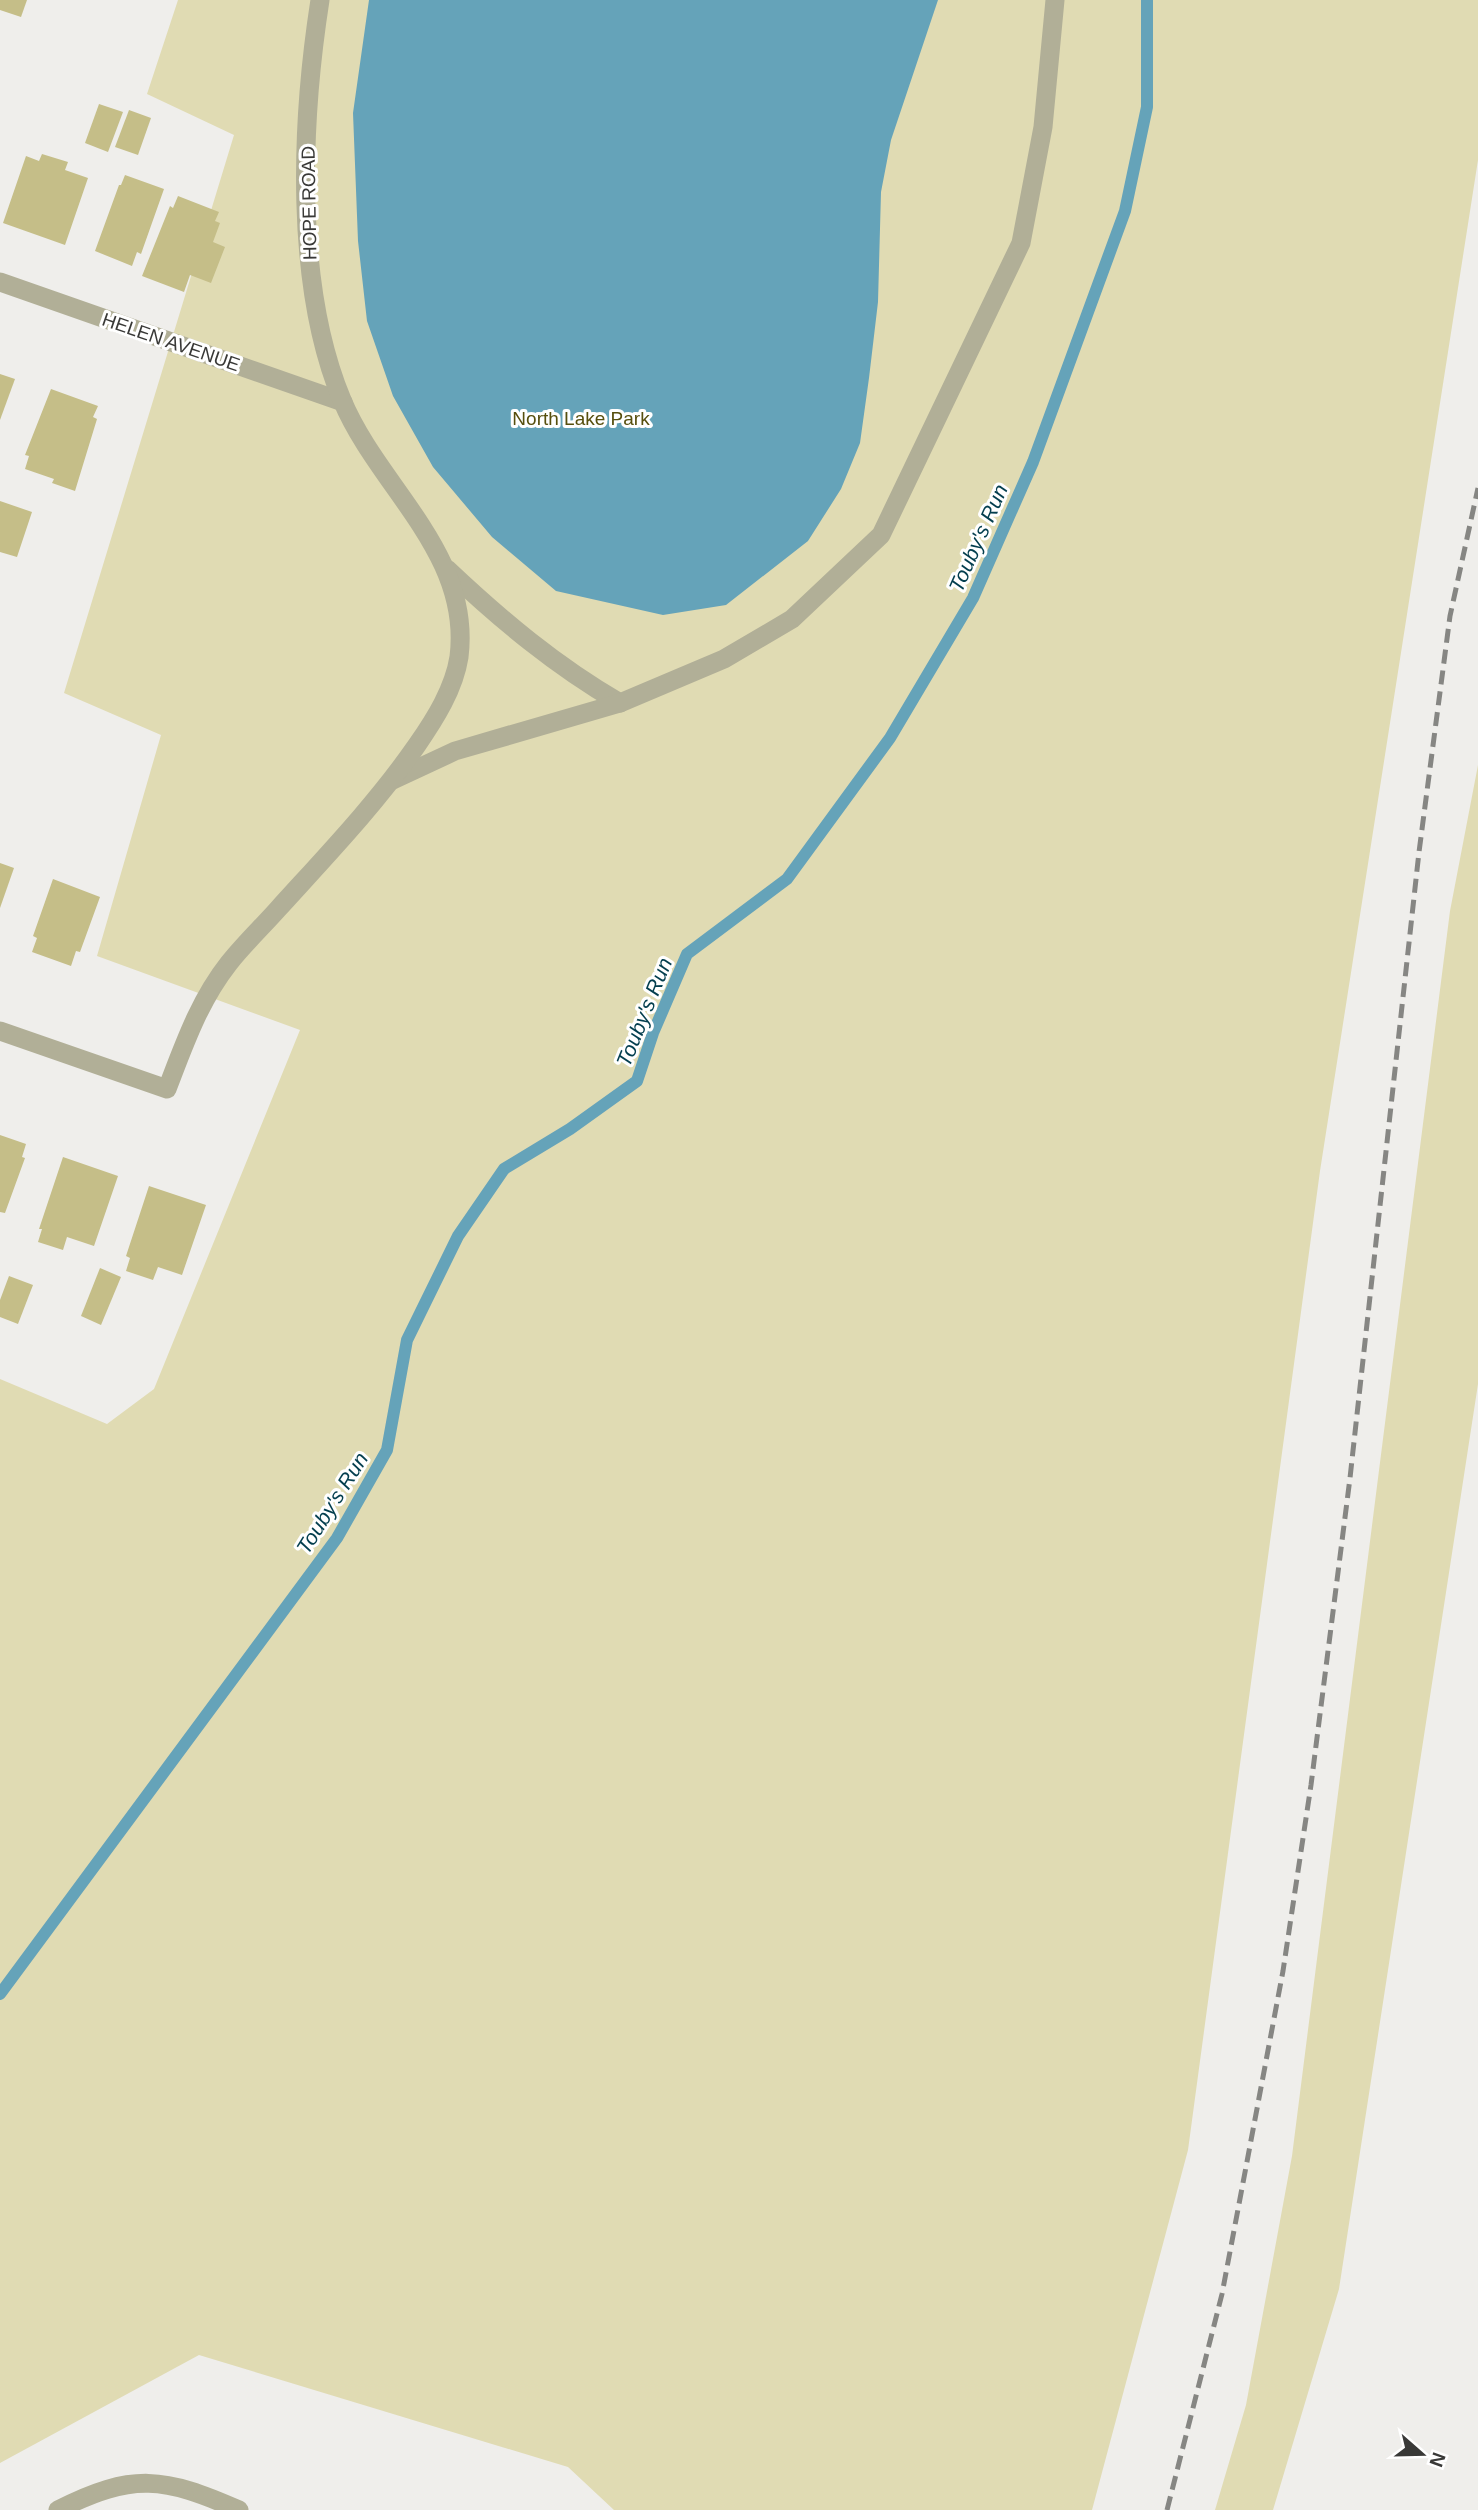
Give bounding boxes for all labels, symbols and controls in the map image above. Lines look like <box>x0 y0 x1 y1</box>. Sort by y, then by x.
street label: HOPE ROAD <box>298 146 320 260</box>
street label: HELEN AVENUE <box>99 309 243 375</box>
park label: North Lake Park <box>512 408 650 429</box>
water label: Touby's Run <box>944 481 1012 595</box>
water label: Touby's Run <box>612 954 676 1070</box>
water label: Touby's Run <box>292 1448 372 1558</box>
north arrow <box>1387 2419 1457 2489</box>
text: N <box>1425 2450 1450 2470</box>

